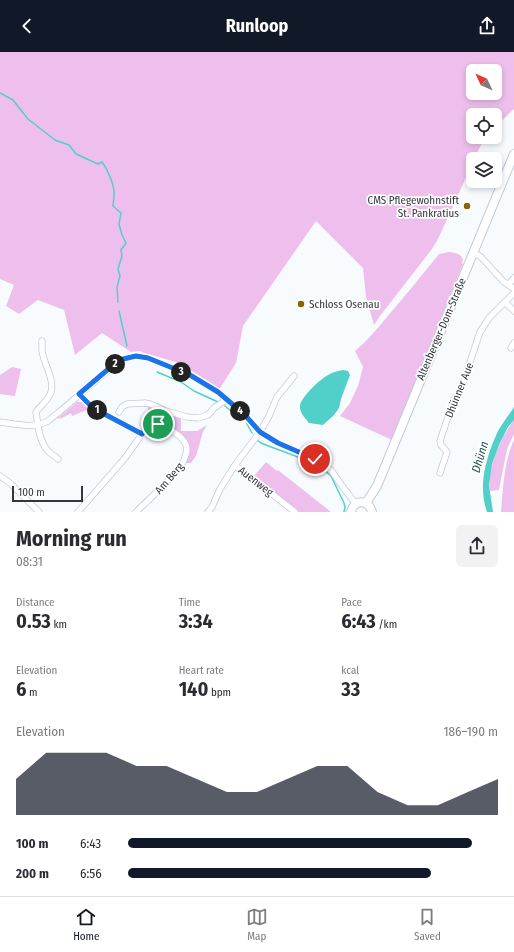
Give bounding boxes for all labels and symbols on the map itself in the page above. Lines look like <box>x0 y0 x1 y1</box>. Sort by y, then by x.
north arrow <box>466 64 502 100</box>
place label: CMS Pflegewohnstift St. Pankratius <box>368 194 459 220</box>
marker: CMS Pflegewohnstift St. Pankratius <box>462 201 472 211</box>
street label: Altenberger-Dom-Straße <box>414 276 469 382</box>
place label: Schloss Osenau <box>309 298 379 311</box>
marker: Schloss Osenau <box>296 299 306 309</box>
pin: 2 <box>105 354 125 374</box>
street label: Dhünner Aue <box>443 361 476 420</box>
pin: 3 <box>171 362 191 382</box>
pin: 1 <box>87 400 107 420</box>
pin: 4 <box>230 401 250 421</box>
pin <box>141 407 175 441</box>
water label: Dhünn <box>469 440 491 474</box>
pin <box>298 442 332 476</box>
street label: Am Berg <box>152 459 187 497</box>
street label: Auenweg <box>236 464 276 500</box>
scale bar <box>12 484 83 503</box>

